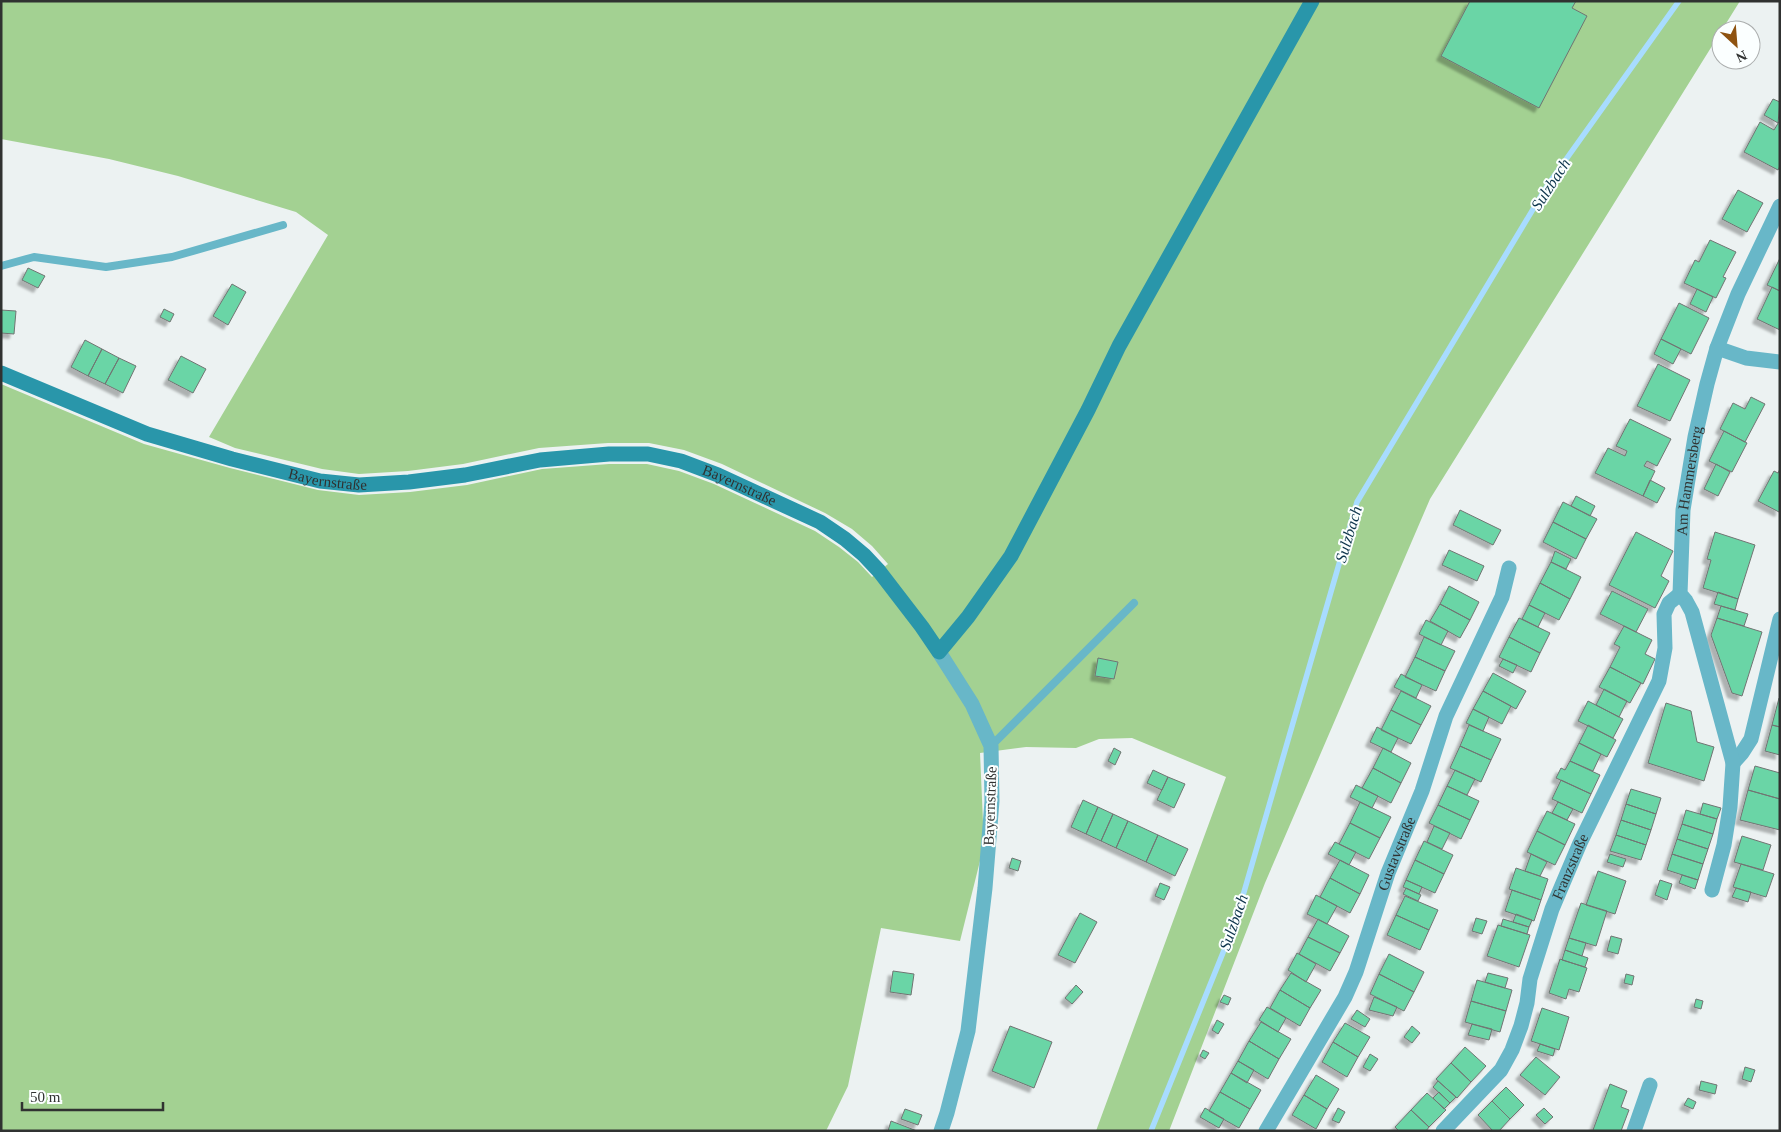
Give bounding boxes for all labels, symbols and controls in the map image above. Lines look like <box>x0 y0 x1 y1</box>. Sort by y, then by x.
north arrow <box>1711 20 1761 70</box>
text: N <box>1734 47 1749 65</box>
water label: Sulzbach <box>1528 155 1573 213</box>
street label: Am Hammersberg <box>1674 424 1705 536</box>
street label: Bayernstraße <box>700 462 779 509</box>
street label: Bayernstraße <box>287 465 368 493</box>
water label: Sulzbach <box>1332 504 1365 564</box>
street label: Bayernstraße <box>981 766 999 846</box>
street label: Gustavstraße <box>1375 814 1419 893</box>
street label: Franzstraße <box>1549 831 1591 902</box>
water label: Sulzbach <box>1216 892 1251 952</box>
scale bar <box>22 1080 164 1112</box>
text: 50 m <box>30 1089 61 1105</box>

